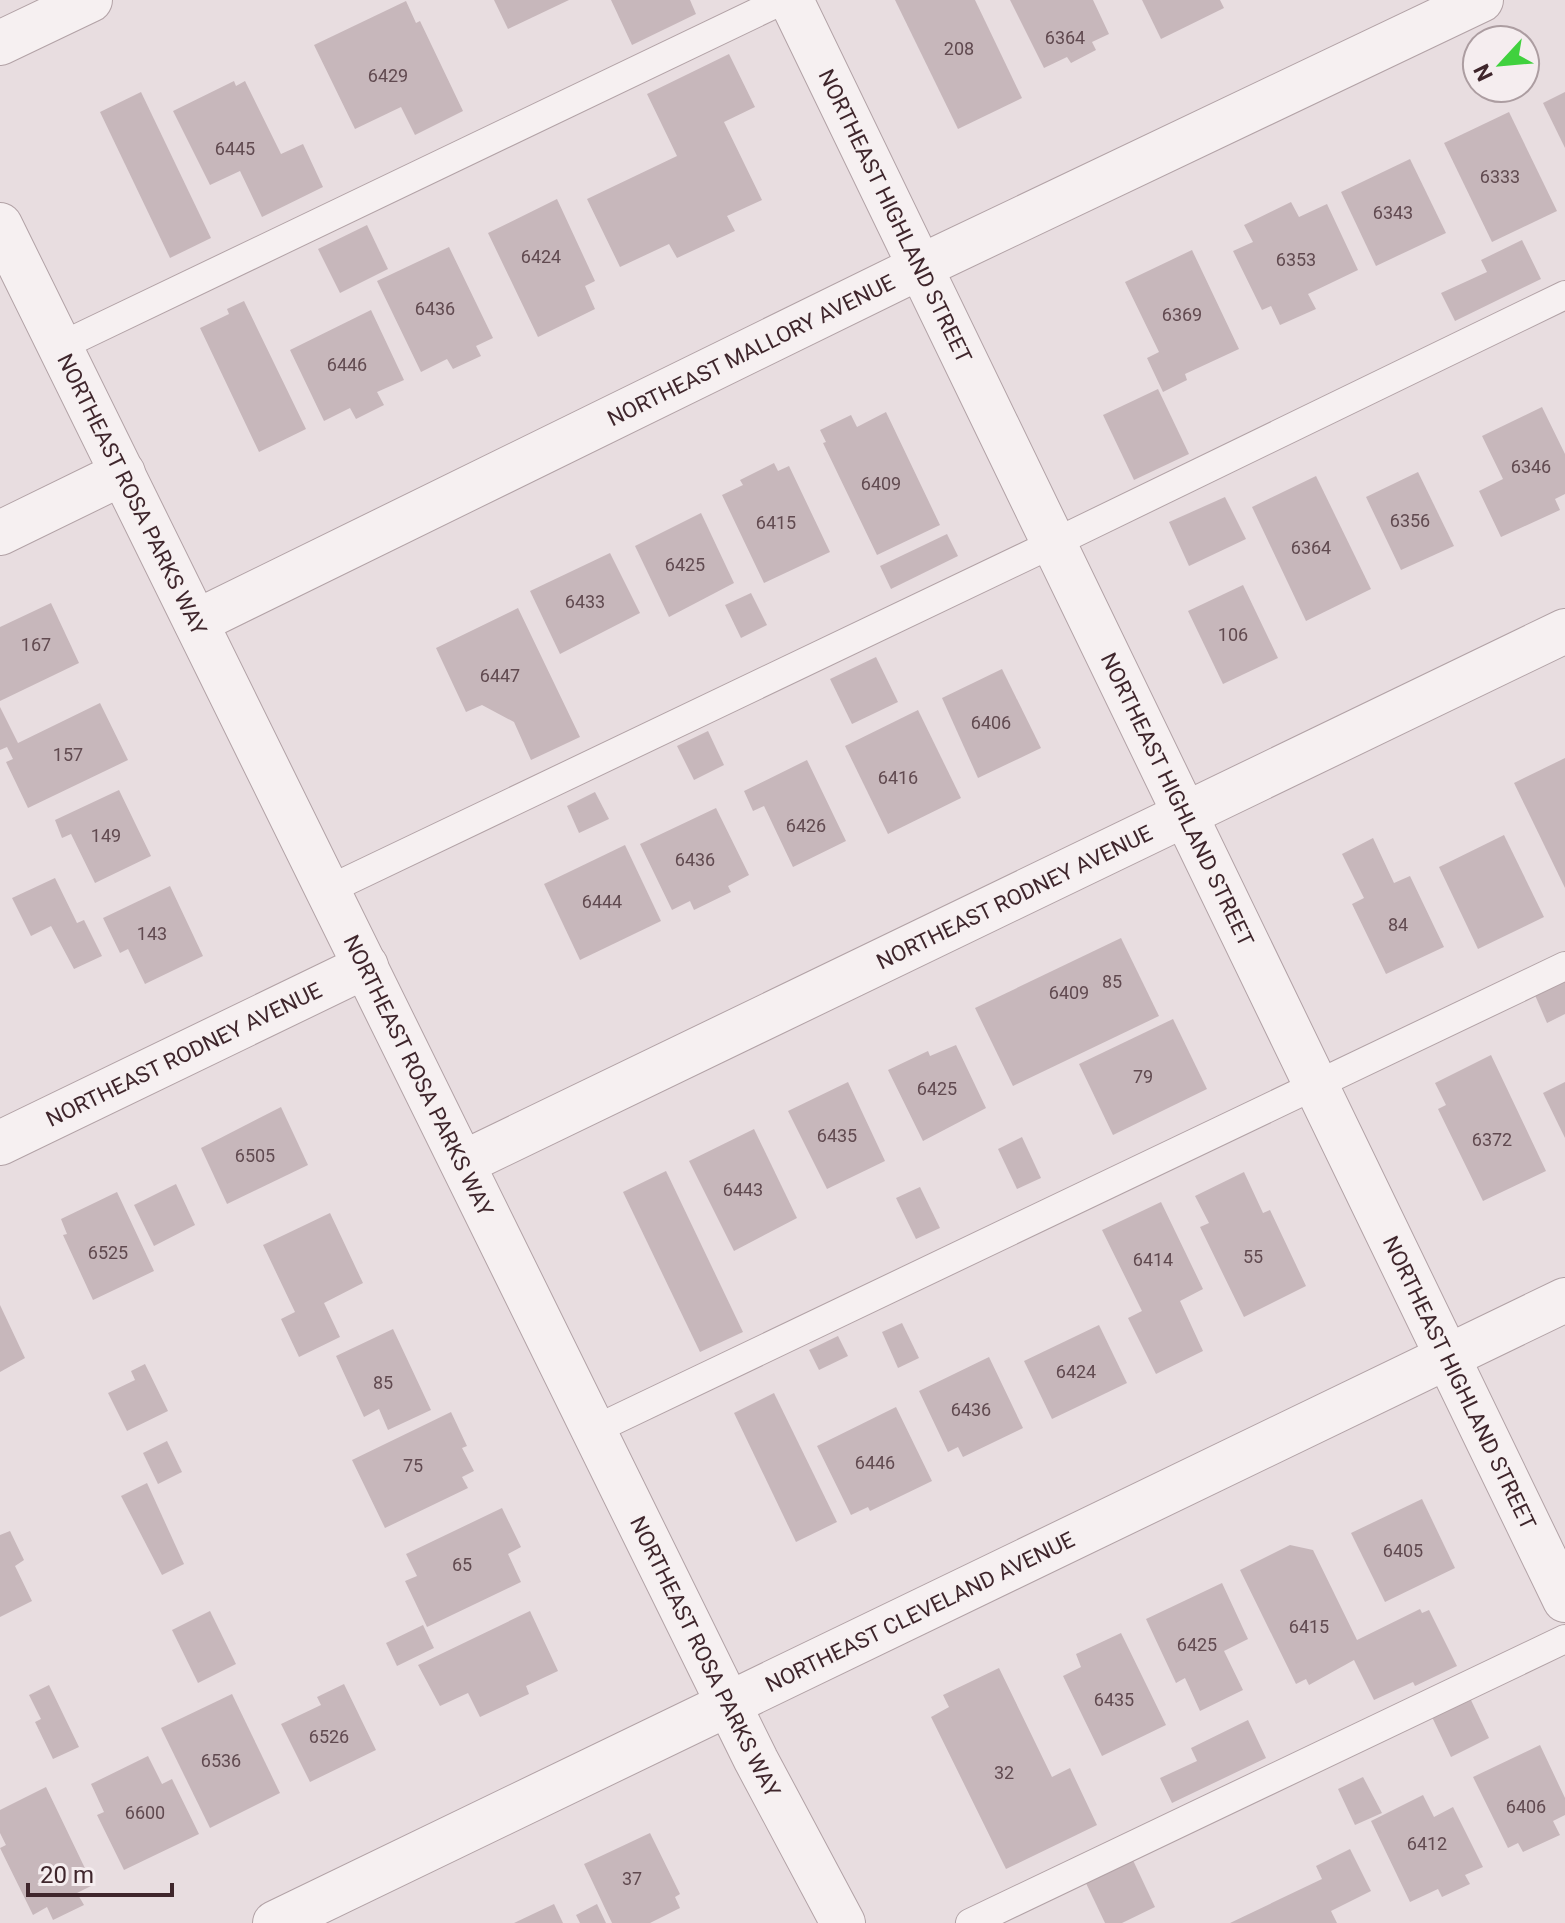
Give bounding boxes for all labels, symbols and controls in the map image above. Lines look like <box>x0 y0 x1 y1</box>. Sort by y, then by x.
north arrow <box>1461 24 1541 104</box>
house number: 6364 <box>1045 27 1085 48</box>
house number: 208 <box>944 38 974 59</box>
text: N <box>1469 60 1498 85</box>
house number: 6429 <box>368 65 408 86</box>
street label: NORTHEAST HIGHLAND STREET <box>813 65 977 367</box>
house number: 6445 <box>215 138 255 159</box>
house number: 6333 <box>1480 166 1520 187</box>
house number: 6343 <box>1373 202 1413 223</box>
house number: 6424 <box>521 246 561 267</box>
house number: 6353 <box>1276 249 1316 270</box>
street label: NORTHEAST MALLORY AVENUE <box>603 269 899 431</box>
house number: 6436 <box>415 298 455 319</box>
house number: 6369 <box>1162 304 1202 325</box>
street label: NORTHEAST ROSA PARKS WAY <box>52 350 212 640</box>
house number: 6446 <box>327 354 367 375</box>
house number: 6346 <box>1511 456 1551 477</box>
house number: 6409 <box>861 473 901 494</box>
house number: 6356 <box>1390 510 1430 531</box>
house number: 6415 <box>756 512 796 533</box>
house number: 6364 <box>1291 537 1331 558</box>
house number: 6425 <box>665 554 705 575</box>
house number: 6433 <box>565 591 605 612</box>
house number: 106 <box>1218 624 1248 645</box>
house number: 167 <box>21 634 51 655</box>
street label: NORTHEAST HIGHLAND STREET <box>1096 649 1259 950</box>
house number: 6447 <box>480 665 520 686</box>
house number: 6406 <box>971 712 1011 733</box>
house number: 157 <box>53 744 83 765</box>
house number: 6416 <box>878 767 918 788</box>
house number: 6426 <box>786 815 826 836</box>
street label: NORTHEAST RODNEY AVENUE <box>872 820 1156 975</box>
house number: 149 <box>91 825 121 846</box>
house number: 6436 <box>675 849 715 870</box>
house number: 6444 <box>582 891 622 912</box>
house number: 84 <box>1388 914 1408 935</box>
house number: 143 <box>137 923 167 944</box>
street label: NORTHEAST ROSA PARKS WAY <box>339 931 499 1221</box>
house number: 85 <box>1102 971 1122 992</box>
street label: NORTHEAST RODNEY AVENUE <box>42 977 326 1132</box>
house number: 6409 <box>1049 982 1089 1003</box>
house number: 79 <box>1133 1066 1153 1087</box>
house number: 6425 <box>917 1078 957 1099</box>
house number: 6435 <box>817 1125 857 1146</box>
house number: 6372 <box>1472 1129 1512 1150</box>
house number: 6505 <box>235 1145 275 1166</box>
house number: 6443 <box>723 1179 763 1200</box>
street label: NORTHEAST HIGHLAND STREET <box>1378 1232 1541 1534</box>
house number: 6525 <box>88 1242 128 1263</box>
house number: 55 <box>1243 1246 1263 1267</box>
house number: 6414 <box>1133 1249 1173 1270</box>
house number: 6424 <box>1056 1361 1096 1382</box>
house number: 85 <box>373 1372 393 1393</box>
house number: 6436 <box>951 1399 991 1420</box>
house number: 6446 <box>855 1452 895 1473</box>
house number: 75 <box>403 1455 423 1476</box>
street label: NORTHEAST ROSA PARKS WAY <box>625 1512 786 1802</box>
street label: NORTHEAST CLEVELAND AVENUE <box>761 1527 1079 1697</box>
house number: 6405 <box>1383 1540 1423 1561</box>
house number: 65 <box>452 1554 472 1575</box>
house number: 6415 <box>1289 1616 1329 1637</box>
house number: 6425 <box>1177 1634 1217 1655</box>
house number: 6435 <box>1094 1689 1134 1710</box>
house number: 6526 <box>309 1726 349 1747</box>
house number: 6536 <box>201 1750 241 1771</box>
house number: 32 <box>994 1762 1014 1783</box>
house number: 6406 <box>1506 1796 1546 1817</box>
house number: 6600 <box>125 1802 165 1823</box>
house number: 6412 <box>1407 1833 1447 1854</box>
scale bar <box>28 1847 172 1897</box>
text: 20 m <box>40 1861 94 1889</box>
house number: 37 <box>622 1868 642 1889</box>

